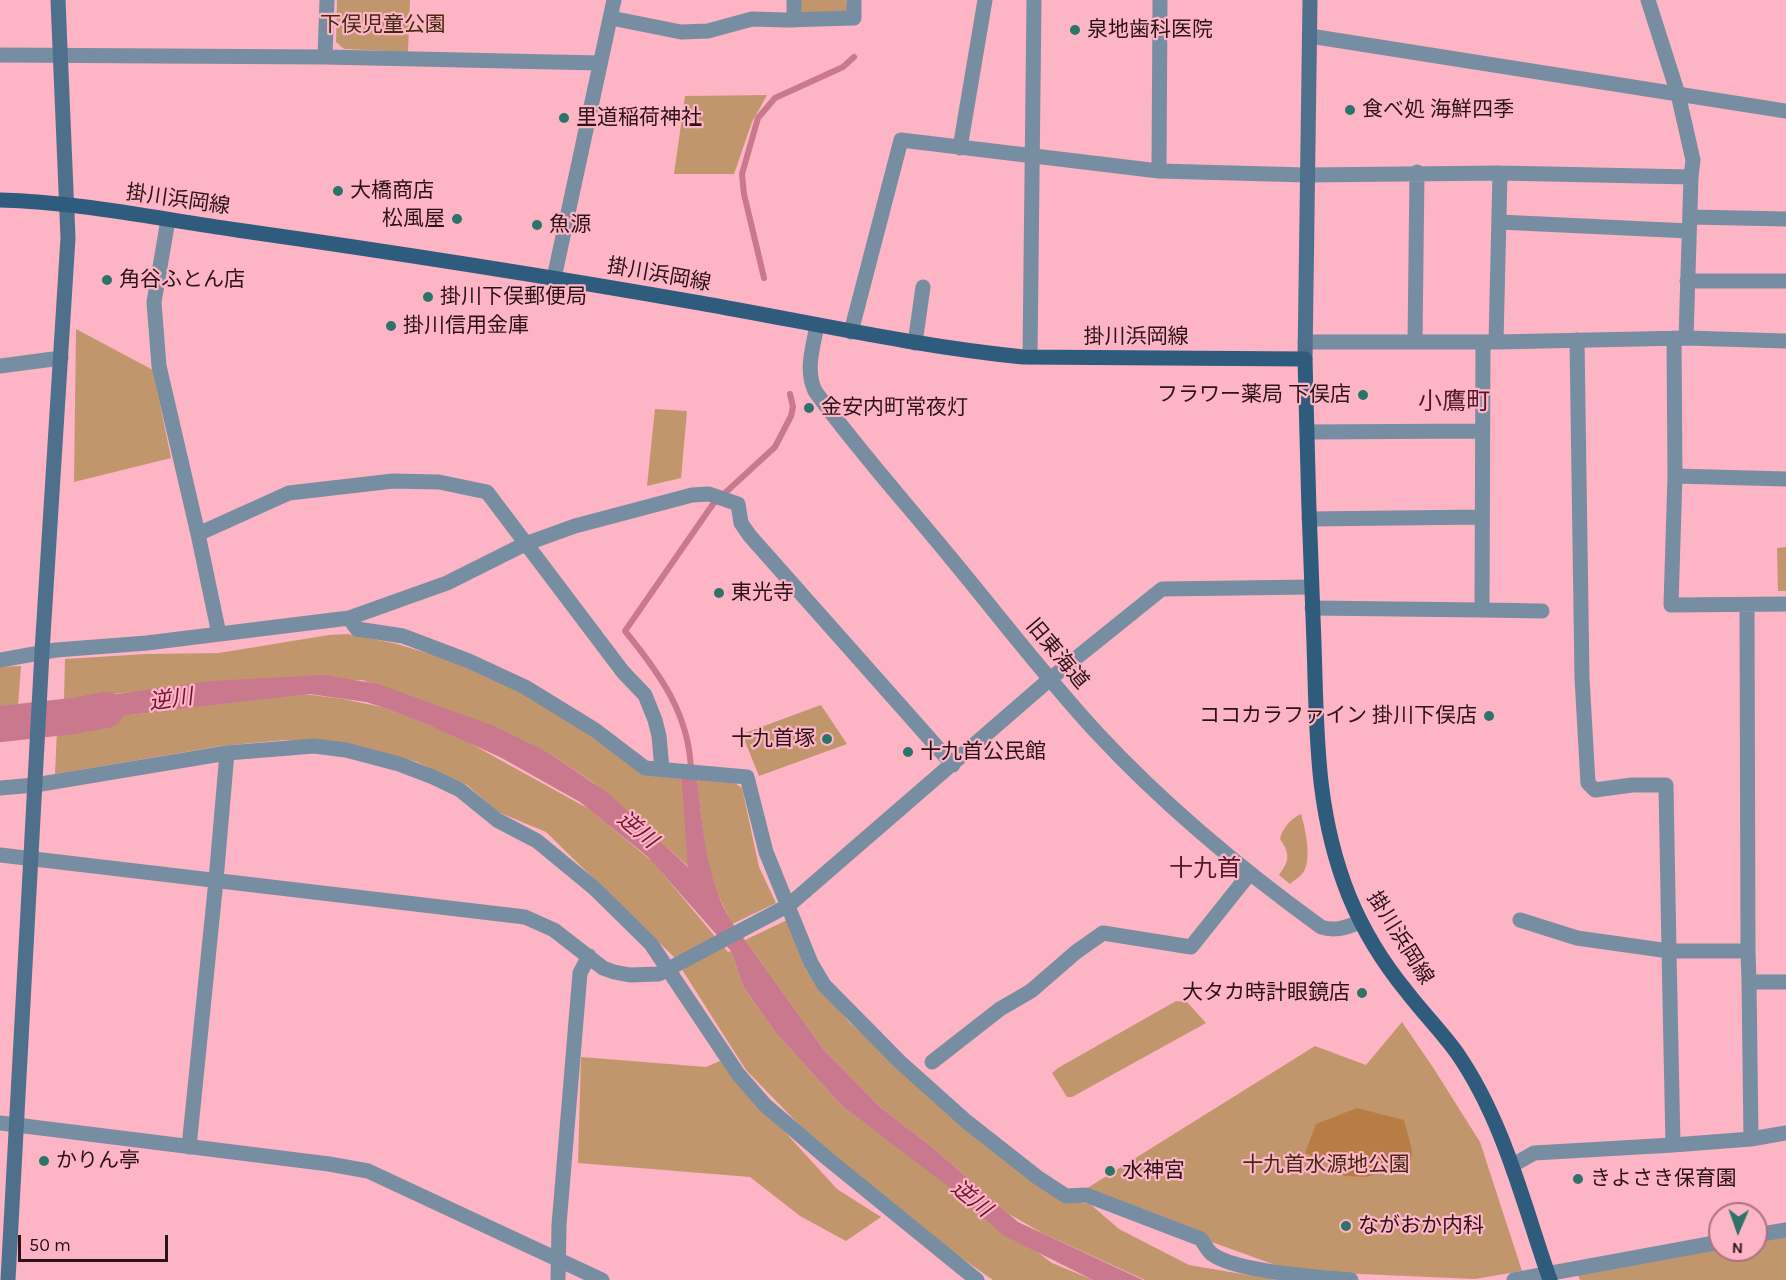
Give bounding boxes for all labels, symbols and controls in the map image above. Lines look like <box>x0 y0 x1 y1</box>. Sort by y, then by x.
park label: 下俣児童公園 <box>320 12 446 38</box>
place label: 泉地歯科医院 <box>1087 17 1213 43</box>
marker: 泉地歯科医院 <box>1068 23 1082 37</box>
place label: 食べ処 海鮮四季 <box>1362 97 1514 123</box>
marker: 食べ処 海鮮四季 <box>1343 103 1357 117</box>
place label: 里道稲荷神社 <box>576 105 702 131</box>
marker: 里道稲荷神社 <box>557 111 571 125</box>
place label: 大橋商店 <box>350 178 434 204</box>
street label: 掛川浜岡線 <box>124 180 232 220</box>
marker: 大橋商店 <box>331 184 345 198</box>
place label: 松風屋 <box>382 206 445 232</box>
marker: 松風屋 <box>450 212 464 226</box>
place label: 魚源 <box>549 212 591 238</box>
marker: 魚源 <box>530 218 544 232</box>
street label: 掛川浜岡線 <box>605 253 713 297</box>
place label: 角谷ふとん店 <box>119 267 245 293</box>
marker: 角谷ふとん店 <box>100 273 114 287</box>
place label: 掛川下俣郵便局 <box>440 284 587 310</box>
marker: 掛川下俣郵便局 <box>421 290 435 304</box>
place label: 掛川信用金庫 <box>403 313 529 339</box>
marker: 掛川信用金庫 <box>384 319 398 333</box>
street label: 掛川浜岡線 <box>1084 324 1188 350</box>
place label: フラワー薬局 下俣店 <box>1157 382 1351 408</box>
marker: フラワー薬局 下俣店 <box>1356 388 1370 402</box>
district label: 小鷹町 <box>1418 388 1490 416</box>
place label: 金安内町常夜灯 <box>821 395 968 421</box>
marker: 金安内町常夜灯 <box>802 401 816 415</box>
place label: 東光寺 <box>731 580 794 606</box>
marker: 東光寺 <box>712 586 726 600</box>
street label: 旧東海道 <box>1020 614 1094 694</box>
water label: 逆川 <box>147 684 195 716</box>
place label: ココカラファイン 掛川下俣店 <box>1199 703 1477 729</box>
marker: ココカラファイン 掛川下俣店 <box>1482 709 1496 723</box>
place label: 十九首塚 <box>731 726 815 752</box>
marker: 十九首塚 <box>820 732 834 746</box>
place label: 十九首公民館 <box>920 739 1046 765</box>
marker: 十九首公民館 <box>901 745 915 759</box>
water label: 逆川 <box>612 806 662 854</box>
district label: 十九首 <box>1169 855 1241 883</box>
street label: 掛川浜岡線 <box>1361 887 1439 989</box>
place label: 大タカ時計眼鏡店 <box>1182 980 1350 1006</box>
marker: 大タカ時計眼鏡店 <box>1355 986 1369 1000</box>
place label: かりん亭 <box>56 1148 140 1174</box>
park label: 十九首水源地公園 <box>1242 1152 1410 1178</box>
marker: かりん亭 <box>37 1154 51 1168</box>
place label: 水神宮 <box>1122 1158 1185 1184</box>
marker: 水神宮 <box>1103 1164 1117 1178</box>
place label: きよさき保育園 <box>1590 1166 1737 1192</box>
marker: きよさき保育園 <box>1571 1172 1585 1186</box>
water label: 逆川 <box>946 1175 996 1223</box>
north arrow <box>1708 1202 1768 1262</box>
place label: ながおか内科 <box>1358 1213 1484 1239</box>
marker: ながおか内科 <box>1339 1219 1353 1233</box>
scale bar <box>21 1223 171 1261</box>
text: 50 m <box>29 1234 71 1256</box>
text: N <box>1731 1239 1744 1258</box>

